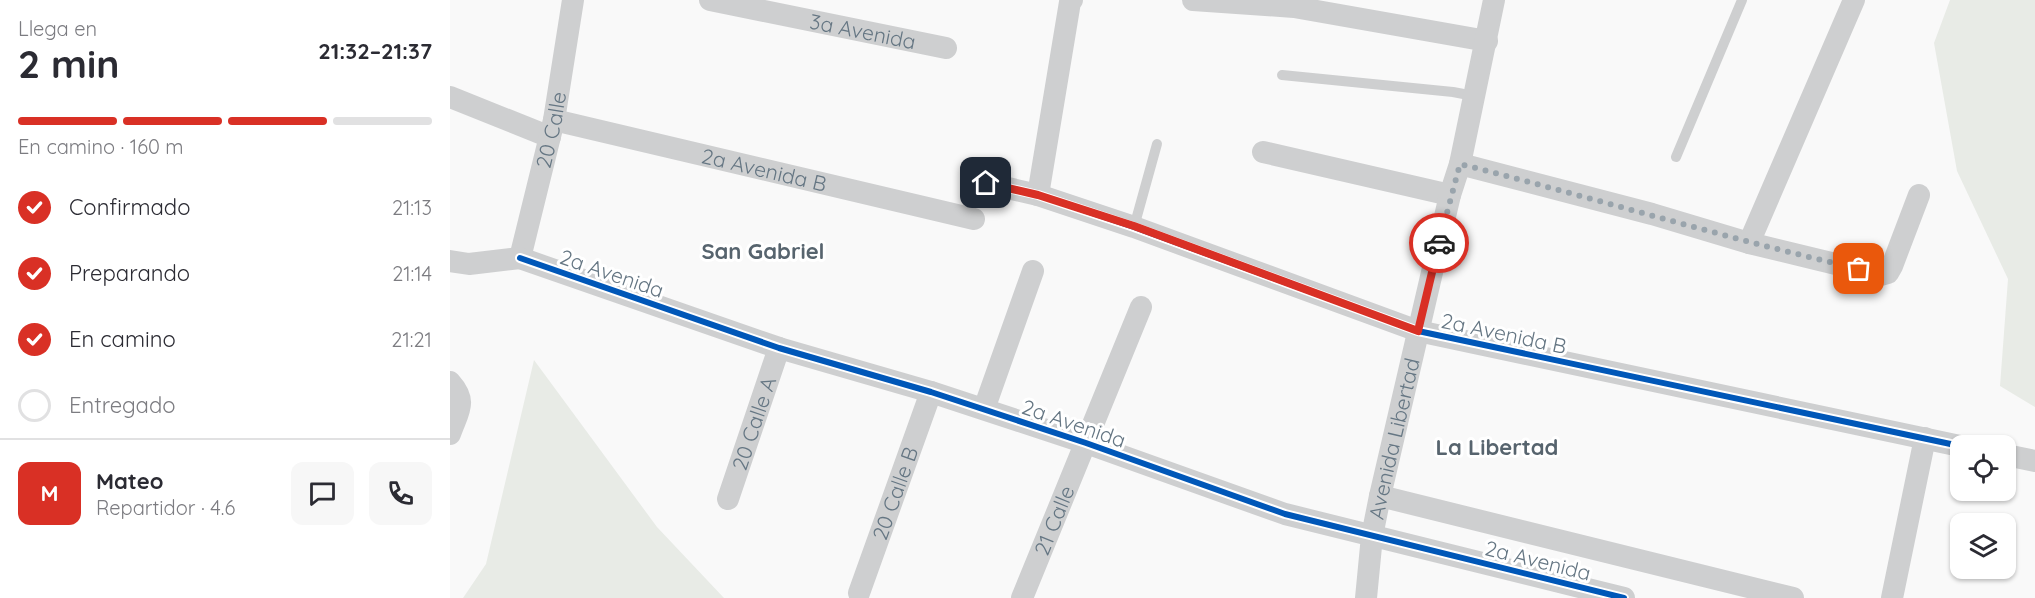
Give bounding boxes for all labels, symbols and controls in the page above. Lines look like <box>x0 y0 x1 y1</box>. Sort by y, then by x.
street label: 3a Avenida <box>808 8 918 55</box>
text: Llega en <box>18 16 97 41</box>
text: 21:32–21:37 <box>318 37 432 65</box>
text: 2 min <box>18 39 120 88</box>
street label: 20 Calle <box>530 90 571 171</box>
text: En camino · 160 m <box>18 134 184 159</box>
street label: 2a Avenida B <box>699 142 829 197</box>
pin <box>960 157 1011 208</box>
icon: home <box>969 166 1002 199</box>
icon: check <box>18 191 51 224</box>
text: Confirmado <box>69 193 190 221</box>
text: 21:13 <box>392 195 432 220</box>
courier <box>1409 213 1469 273</box>
icon: car <box>1423 227 1456 260</box>
district label: San Gabriel <box>701 237 825 265</box>
street label: 2a Avenida <box>557 243 667 303</box>
pin <box>1833 243 1884 294</box>
icon: bag <box>1842 252 1875 285</box>
icon: check <box>18 257 51 290</box>
text: Preparando <box>69 259 190 287</box>
text: 21:14 <box>392 261 432 286</box>
street label: 2a Avenida B <box>1439 307 1569 359</box>
icon: check <box>18 323 51 356</box>
text: En camino <box>69 325 176 353</box>
text: 21:21 <box>391 327 432 352</box>
street label: Avenida Libertad <box>1363 355 1425 522</box>
street label: 20 Calle A <box>726 373 781 473</box>
text: Entregado <box>69 391 176 419</box>
street label: 2a Avenida <box>1019 393 1129 453</box>
district label: La Libertad <box>1436 433 1558 461</box>
map controls <box>1950 435 2016 579</box>
button: locate <box>1950 435 2016 501</box>
street label: 20 Calle B <box>866 443 923 543</box>
button: chat <box>291 462 354 525</box>
button: phone <box>369 462 432 525</box>
text: Mateo <box>96 467 163 495</box>
text: M <box>40 479 59 507</box>
street label: 21 Calle <box>1028 482 1080 559</box>
text: Repartidor · 4.6 <box>96 495 235 520</box>
button: layers <box>1950 513 2016 579</box>
street label: 2a Avenida <box>1482 534 1594 586</box>

